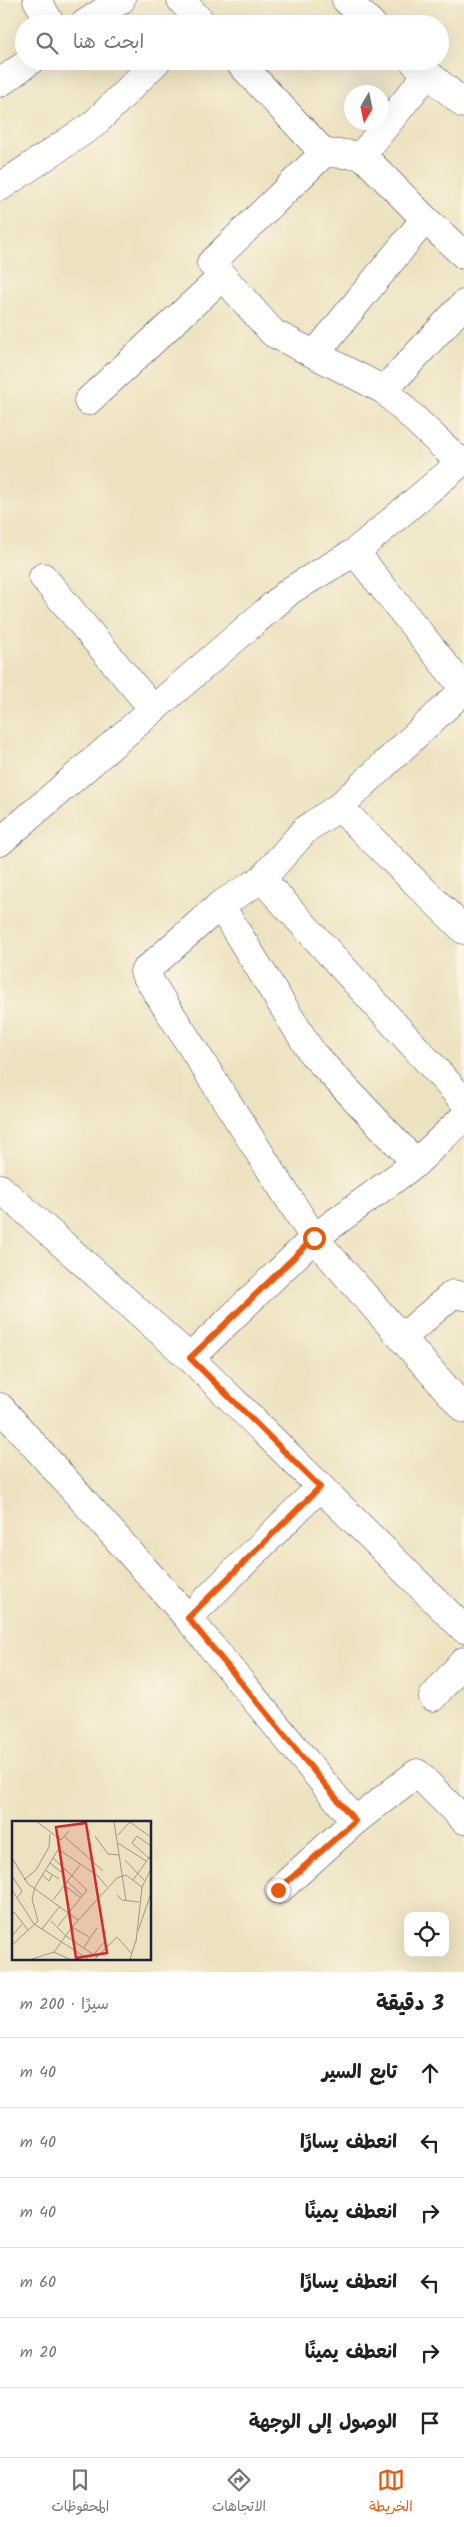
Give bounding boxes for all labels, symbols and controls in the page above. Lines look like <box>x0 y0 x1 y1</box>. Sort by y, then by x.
search box <box>15 15 449 70</box>
text: ابحث هنا <box>73 28 144 58</box>
icon: search <box>33 29 61 57</box>
north arrow <box>344 85 389 130</box>
route start <box>303 1227 326 1250</box>
inset map <box>12 1821 151 1960</box>
route end <box>267 1879 290 1902</box>
map controls <box>404 1912 449 1957</box>
button: locate <box>404 1912 449 1957</box>
text: 3 دقيقة <box>376 1988 444 2021</box>
text: سيرًا · 200 m <box>20 1992 109 2017</box>
text: تابع السير <box>322 2058 397 2088</box>
icon: ahead <box>416 2059 444 2087</box>
text: 40 m <box>20 2060 56 2085</box>
text: انعطف يسارًا <box>300 2128 397 2158</box>
icon: left <box>416 2129 444 2157</box>
text: 40 m <box>20 2130 56 2155</box>
text: انعطف يمينًا <box>305 2198 397 2228</box>
icon: right <box>416 2199 444 2227</box>
text: 40 m <box>20 2200 56 2225</box>
text: انعطف يسارًا <box>300 2268 397 2298</box>
icon: left <box>416 2269 444 2297</box>
text: 60 m <box>20 2270 56 2295</box>
text: انعطف يمينًا <box>305 2338 397 2368</box>
icon: right <box>416 2339 444 2367</box>
text: 20 m <box>20 2340 56 2365</box>
text: الوصول إلى الوجهة <box>249 2408 397 2438</box>
icon: arrive <box>416 2409 444 2437</box>
tab: المحفوظات <box>51 2466 109 2519</box>
tab: الاتجاهات <box>212 2466 266 2519</box>
tab: الخريطة <box>369 2466 413 2519</box>

